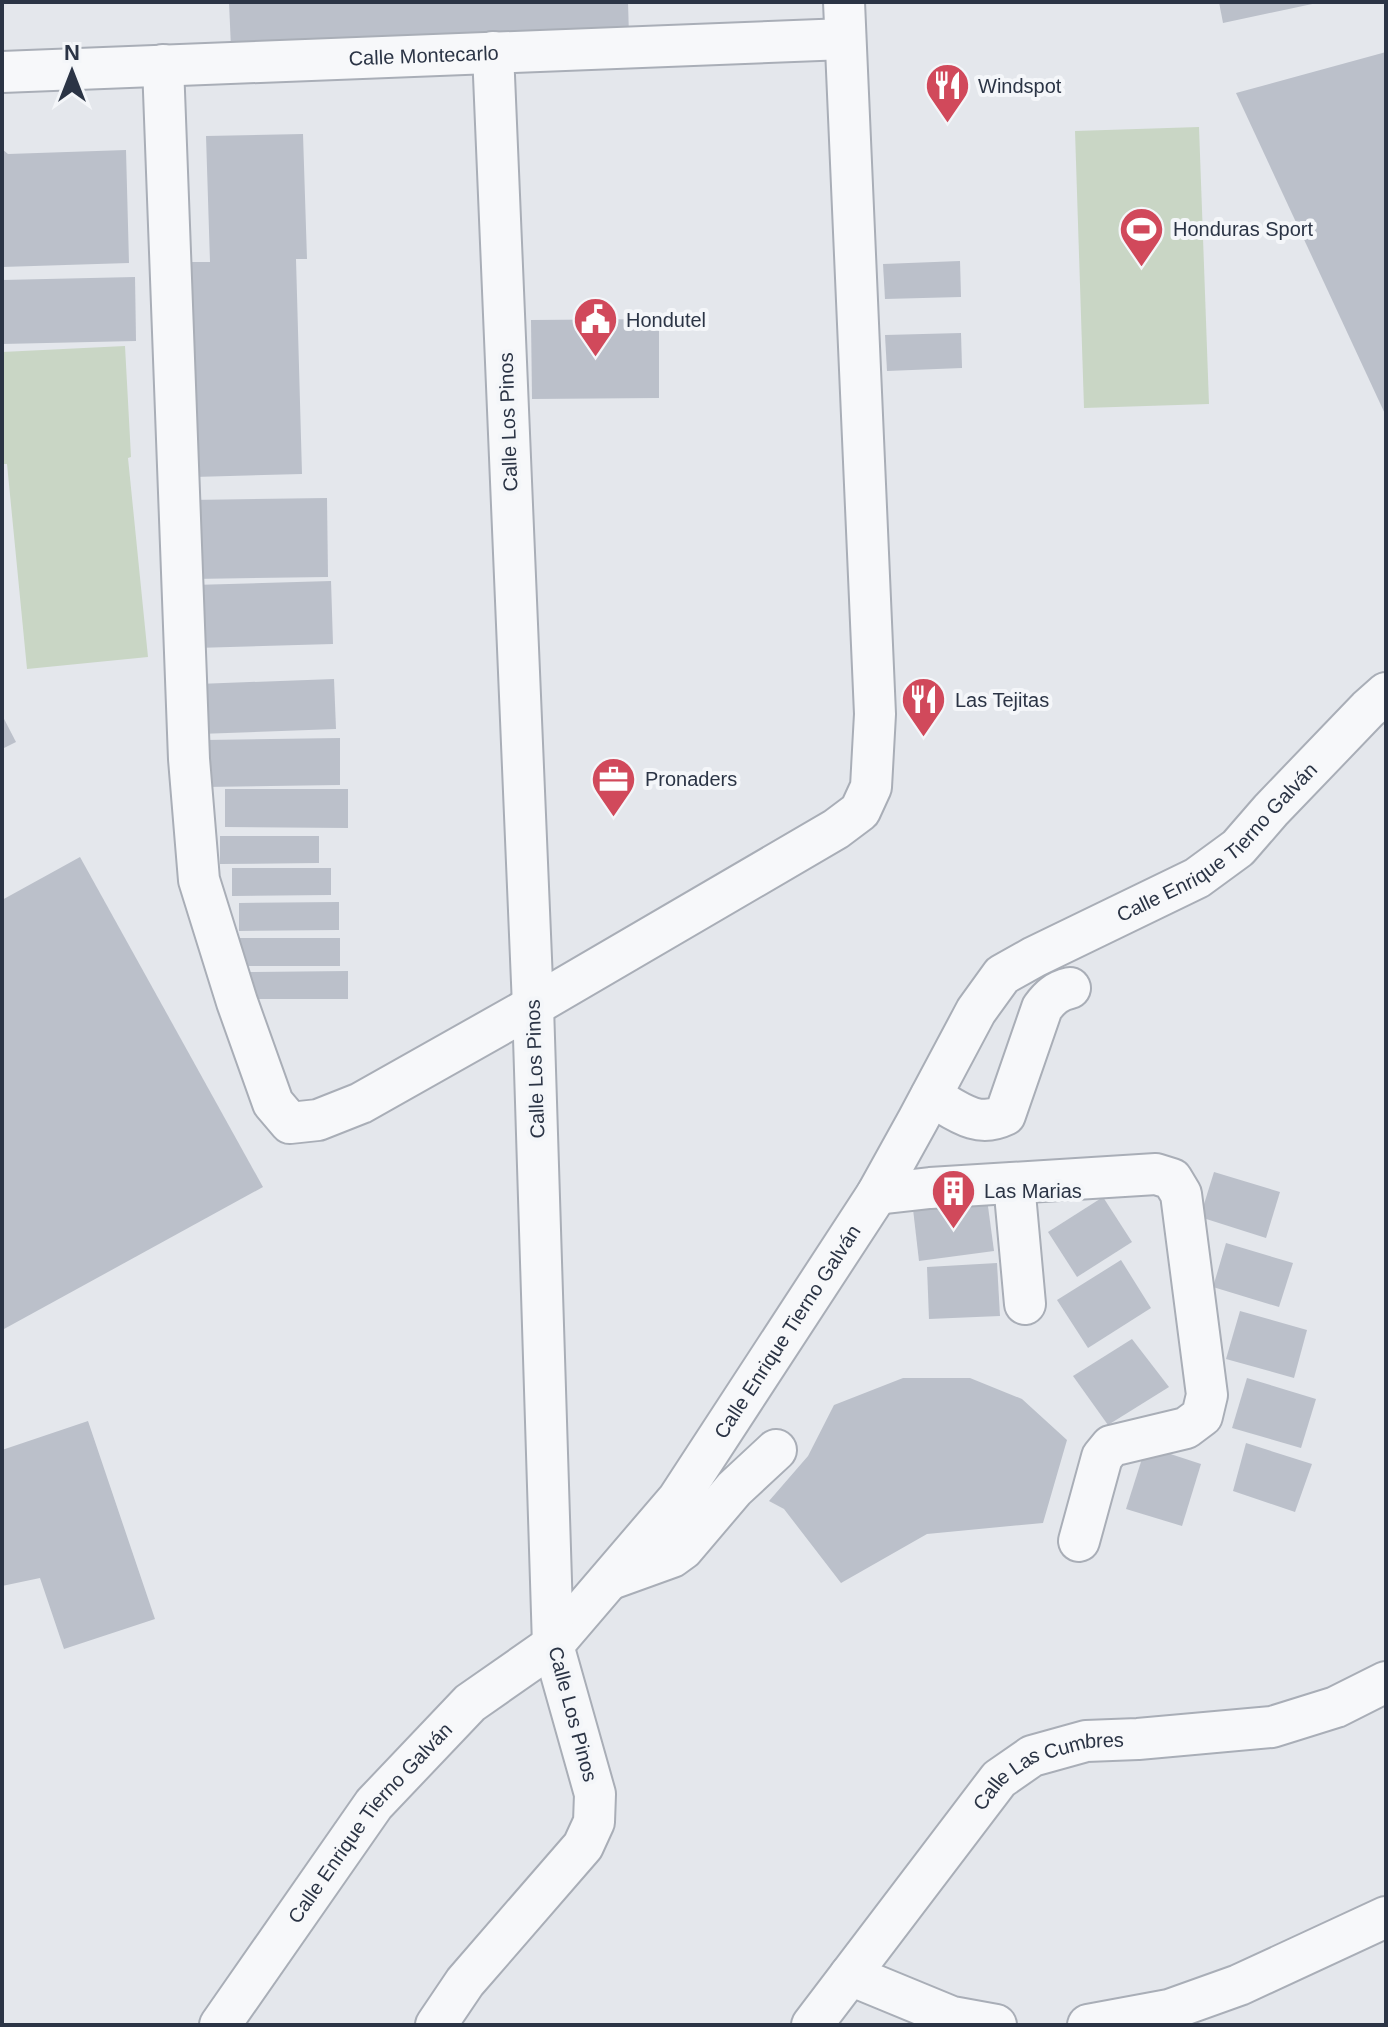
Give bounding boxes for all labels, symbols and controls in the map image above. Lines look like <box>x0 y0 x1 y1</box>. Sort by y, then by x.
north arrow <box>32 32 112 112</box>
text: N <box>64 40 80 65</box>
street label: Calle Montecarlo <box>348 42 499 69</box>
restaurant icon: Windspot <box>923 62 971 125</box>
place label: Windspot <box>978 75 1062 97</box>
sports icon: Honduras Sport <box>1118 205 1166 268</box>
place label: Honduras Sport <box>1173 218 1314 240</box>
public building icon: Hondutel <box>571 296 619 359</box>
place label: Hondutel <box>626 309 706 331</box>
street label: Calle Los Pinos <box>495 352 521 492</box>
restaurant icon: Las Tejitas <box>900 676 948 739</box>
place label: Las Tejitas <box>955 689 1049 711</box>
office icon: Pronaders <box>590 755 638 818</box>
street label: Calle Enrique Tierno Galván <box>1113 758 1321 926</box>
place label: Pronaders <box>645 768 737 790</box>
street label: Calle Los Pinos <box>522 999 548 1139</box>
building icon: Las Marias <box>929 1167 977 1230</box>
place label: Las Marias <box>984 1180 1082 1202</box>
street label: Calle Enrique Tierno Galván <box>710 1221 865 1442</box>
street label: Calle Los Pinos <box>544 1644 602 1784</box>
street label: Calle Enrique Tierno Galván <box>284 1718 456 1927</box>
street label: Calle Las Cumbres <box>968 1729 1124 1814</box>

